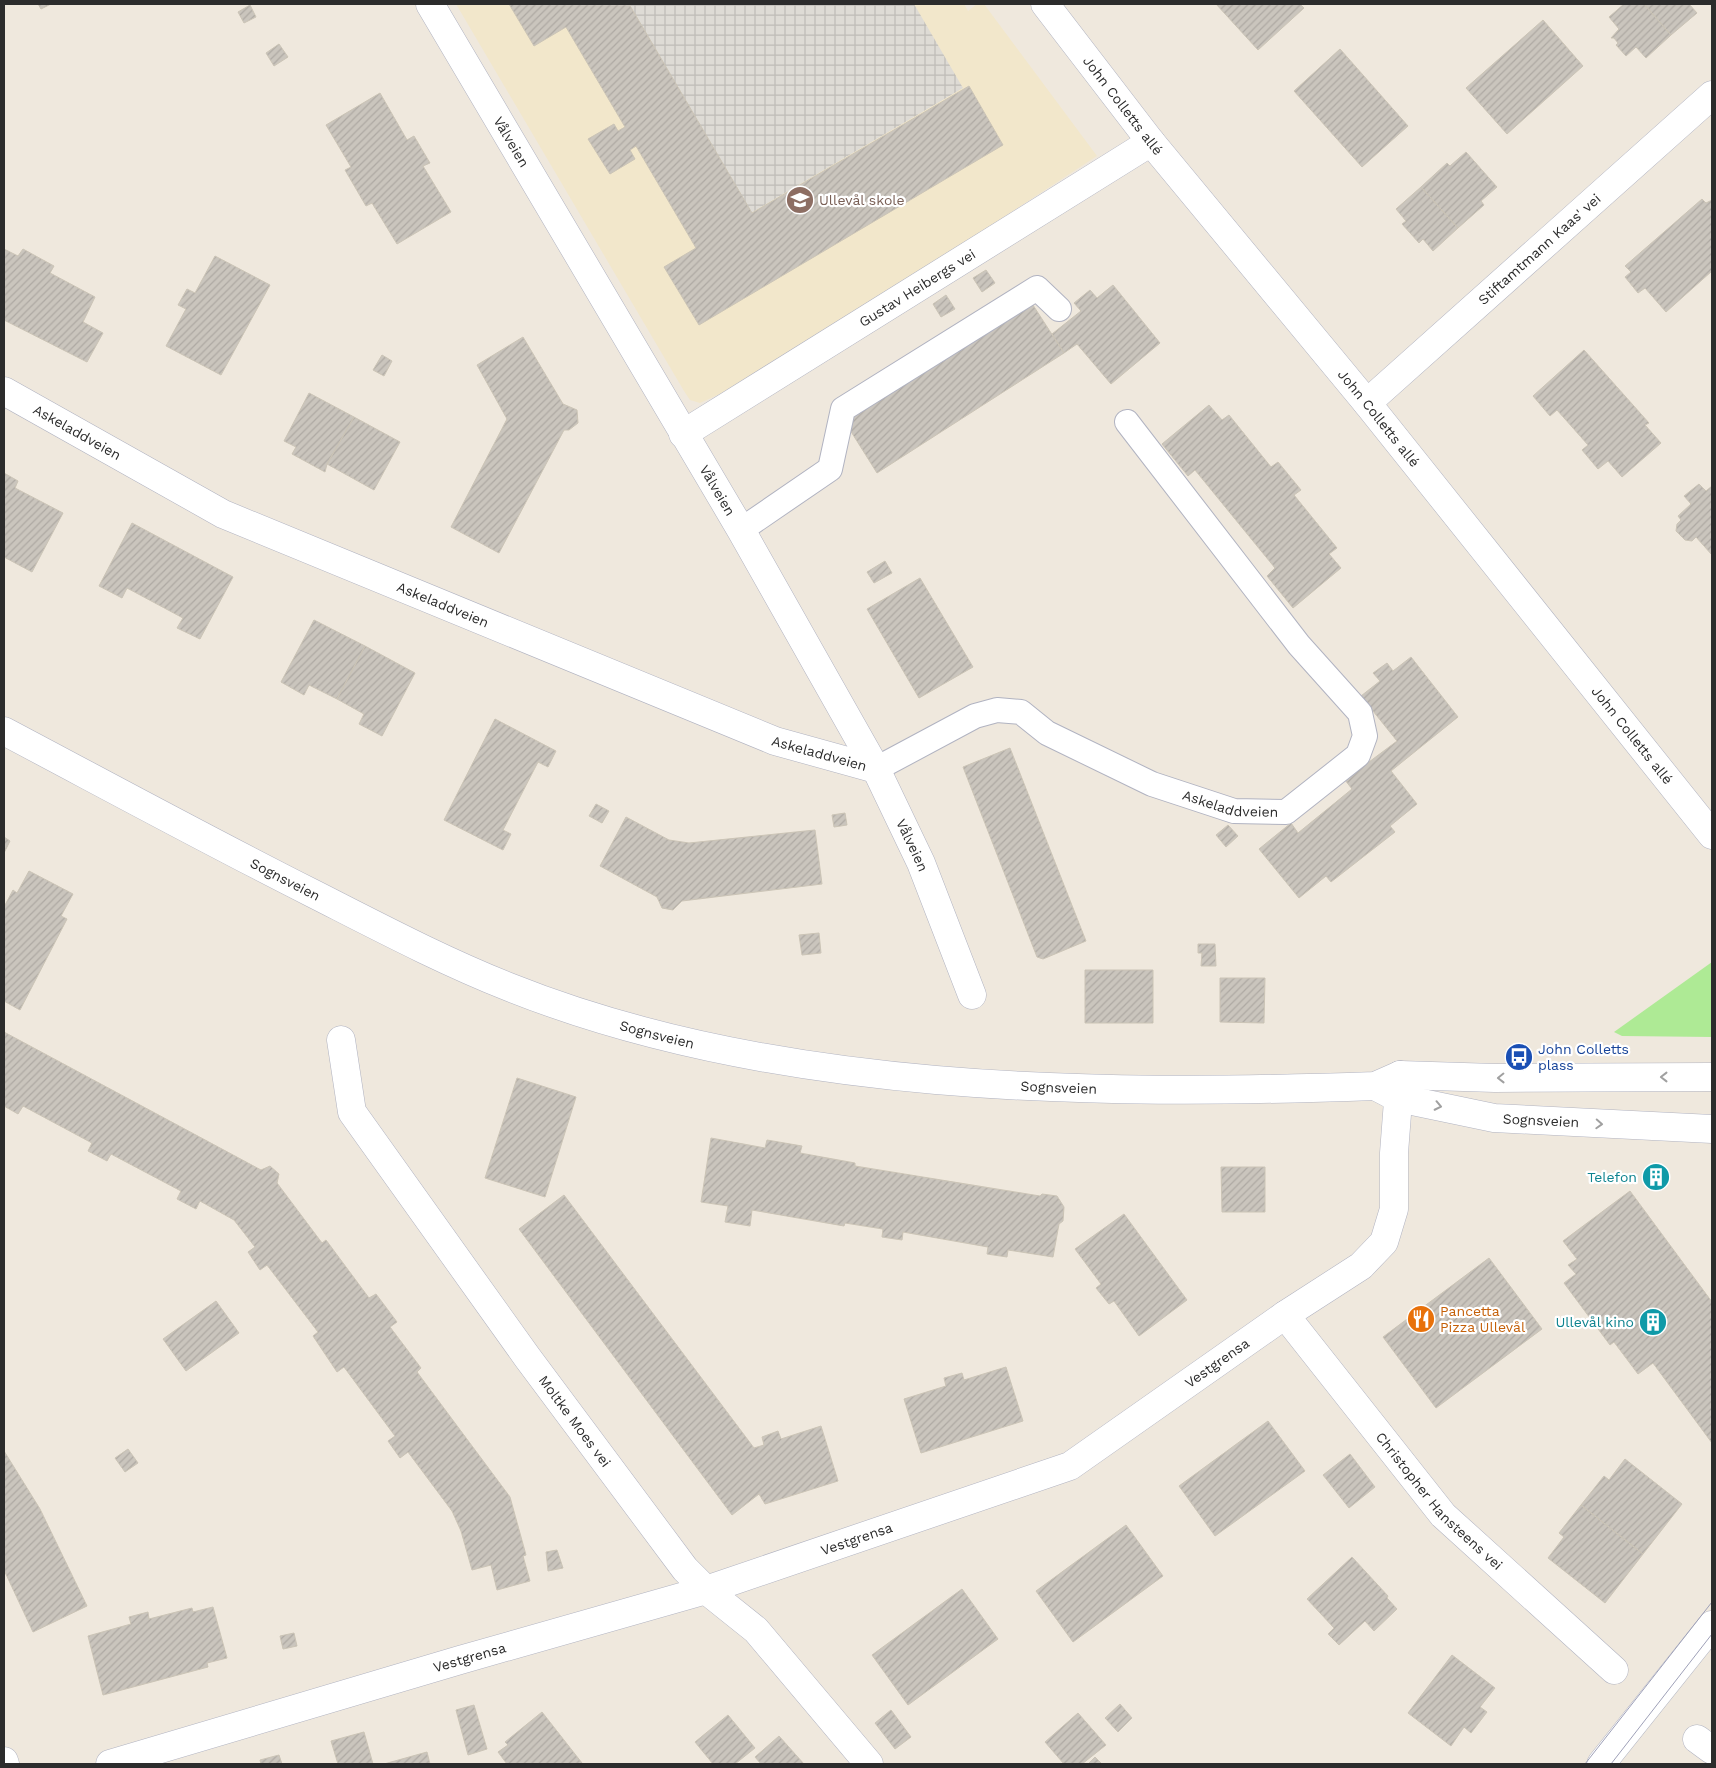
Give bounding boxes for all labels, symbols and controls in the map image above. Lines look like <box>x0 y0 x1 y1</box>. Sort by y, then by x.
street label: John Colletts allé <box>1080 53 1166 158</box>
street label: Vålveien <box>490 114 533 170</box>
school or university icon: Ullevål skole <box>785 185 815 215</box>
street label: Stiftamtmann Kaas' vei <box>1475 190 1604 308</box>
place label: Ullevål skole <box>819 192 905 208</box>
street label: Gustav Heibergs vei <box>856 246 978 330</box>
street label: John Colletts allé <box>1335 366 1423 470</box>
street label: Askeladdveien <box>31 401 124 463</box>
street label: Vålveien <box>696 462 739 519</box>
street label: Askeladdveien <box>395 578 491 630</box>
street label: John Colletts allé <box>1589 683 1676 787</box>
street label: Askeladdveien <box>770 732 869 774</box>
street label: Askeladdveien <box>1181 787 1278 820</box>
street label: Vålveien <box>893 816 931 874</box>
street label: Sognsveien <box>248 855 323 904</box>
street label: Sognsveien <box>618 1017 696 1052</box>
place label: John Colletts plass <box>1538 1041 1629 1073</box>
bus stop icon: John Colletts plass <box>1504 1042 1534 1072</box>
one-way arrow <box>1659 1072 1667 1082</box>
one-way arrow <box>1497 1073 1504 1083</box>
street label: Sognsveien <box>1020 1078 1097 1097</box>
one-way arrow <box>1434 1100 1442 1111</box>
street label: Sognsveien <box>1502 1110 1580 1130</box>
one-way arrow <box>1595 1118 1603 1129</box>
building icon: Telefon <box>1641 1162 1671 1192</box>
place label: Telefon <box>1587 1169 1637 1185</box>
place label: Pancetta Pizza Ullevål <box>1440 1303 1526 1335</box>
restaurant icon: Pancetta Pizza Ullevål <box>1406 1304 1436 1334</box>
building icon: Ullevål kino <box>1638 1307 1668 1337</box>
place label: Ullevål kino <box>1555 1314 1634 1330</box>
street label: Vestgrensa <box>1182 1335 1252 1391</box>
street label: Moltke Moes vei <box>536 1372 614 1470</box>
street label: Christopher Hansteens vei <box>1373 1429 1506 1573</box>
street label: Vestgrensa <box>819 1519 895 1558</box>
street label: Vestgrensa <box>431 1639 508 1676</box>

